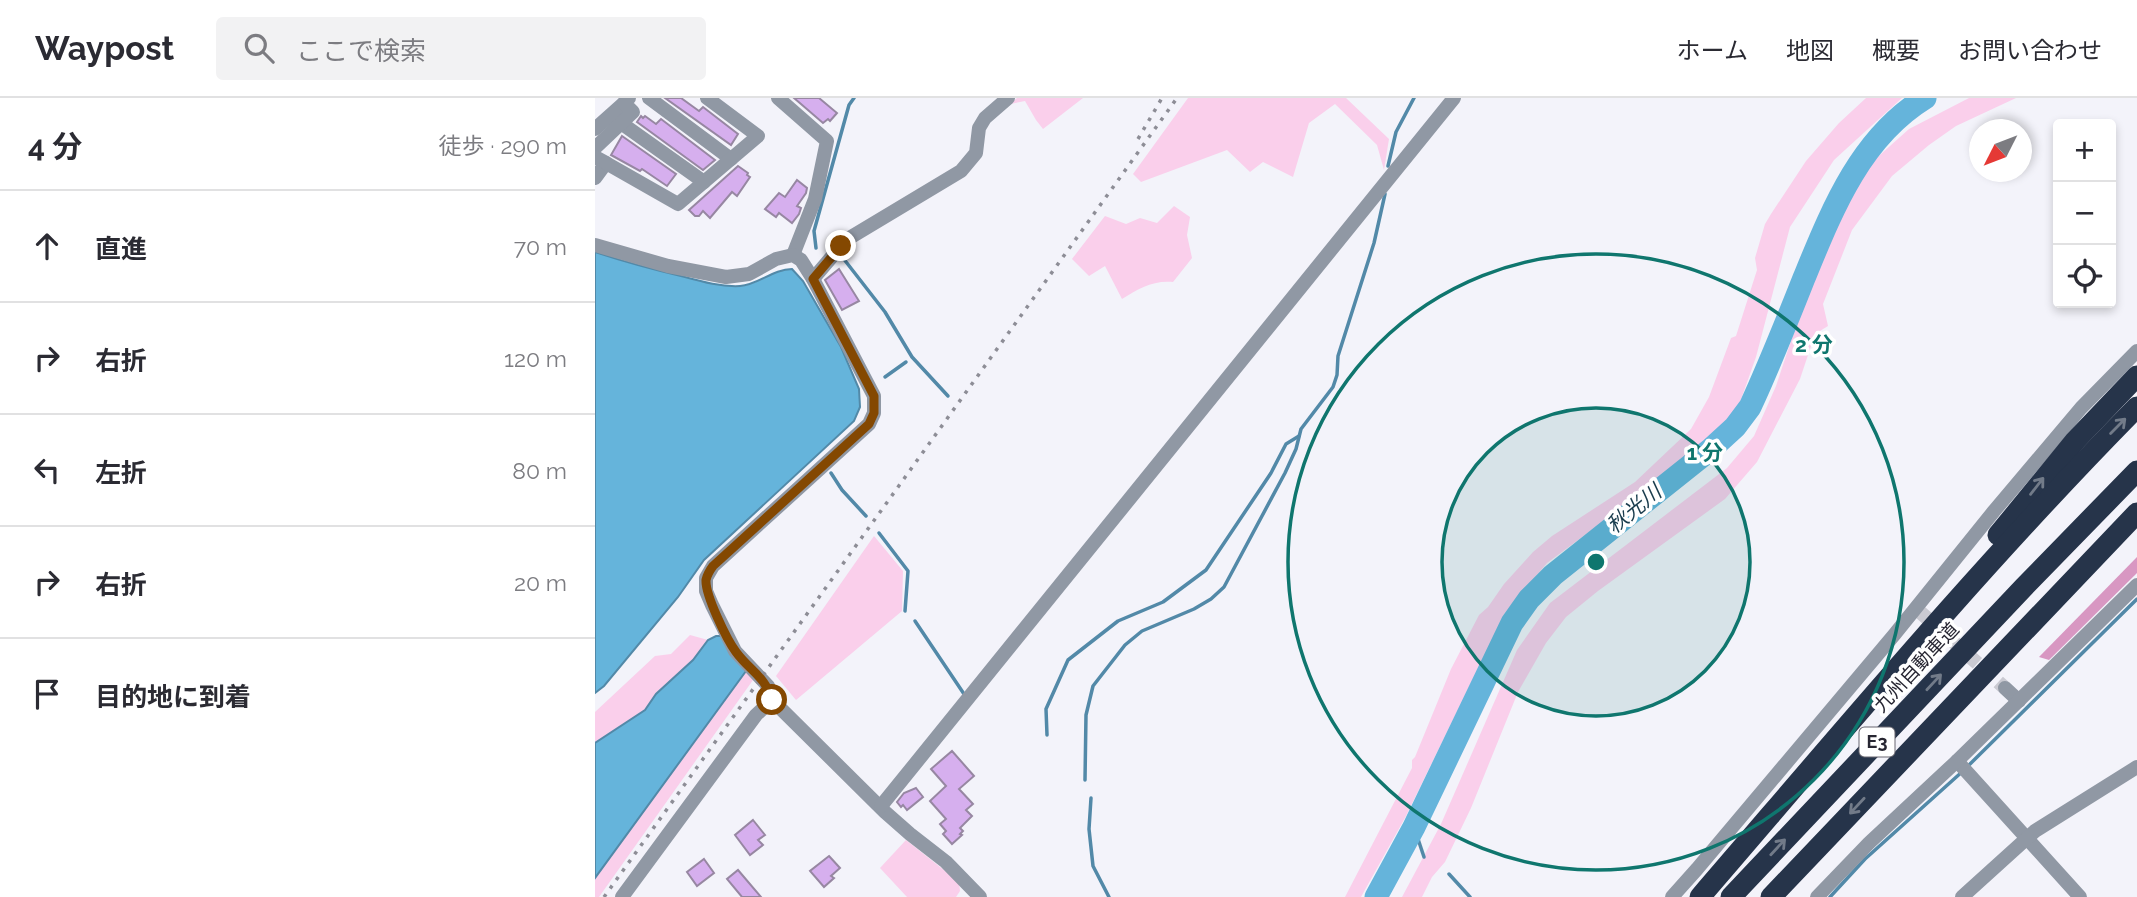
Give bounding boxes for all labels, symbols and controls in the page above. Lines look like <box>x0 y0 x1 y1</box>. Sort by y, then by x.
search box <box>216 17 706 80</box>
text: Waypost <box>35 29 174 68</box>
icon: search <box>240 29 278 67</box>
text: ここで検索 <box>296 36 426 66</box>
text: ホーム <box>1677 36 1748 65</box>
text: 地図 <box>1786 36 1834 65</box>
text: 概要 <box>1872 36 1920 65</box>
text: お問い合わせ <box>1958 36 2102 65</box>
north arrow <box>1969 119 2032 182</box>
map controls <box>2053 119 2116 308</box>
button: + <box>2053 119 2116 182</box>
text: 4 分 <box>28 129 82 164</box>
text: 徒歩 · 290 m <box>438 132 567 159</box>
button: − <box>2053 182 2116 245</box>
icon: ahead <box>28 227 66 265</box>
route end <box>825 230 856 261</box>
text: 70 m <box>514 233 567 260</box>
text: 直進 <box>95 234 147 264</box>
button: locate <box>2053 245 2116 308</box>
text: 2 分 <box>1795 332 1833 357</box>
icon: right <box>28 339 66 377</box>
text: 120 m <box>504 345 567 372</box>
text: 右折 <box>95 346 147 376</box>
one-way arrow <box>2109 418 2126 435</box>
text: 1 分 <box>1687 440 1723 465</box>
icon: left <box>28 451 66 489</box>
text: 80 m <box>512 457 567 484</box>
text: 左折 <box>95 458 147 488</box>
one-way arrow <box>2029 477 2044 495</box>
water label: 秋光川 <box>1601 478 1668 538</box>
centre of rings <box>1584 550 1608 574</box>
icon: right <box>28 563 66 601</box>
text: 20 m <box>514 569 567 596</box>
text: 右折 <box>95 570 147 600</box>
street label: 九州自動車道 <box>1869 618 1963 716</box>
one-way arrow <box>1925 674 1942 691</box>
icon: arrive <box>28 675 66 713</box>
text: 目的地に到着 <box>95 682 251 712</box>
route start <box>756 684 787 715</box>
road number: E3 <box>1859 728 1895 756</box>
one-way arrow <box>1849 797 1866 814</box>
one-way arrow <box>1769 839 1786 856</box>

